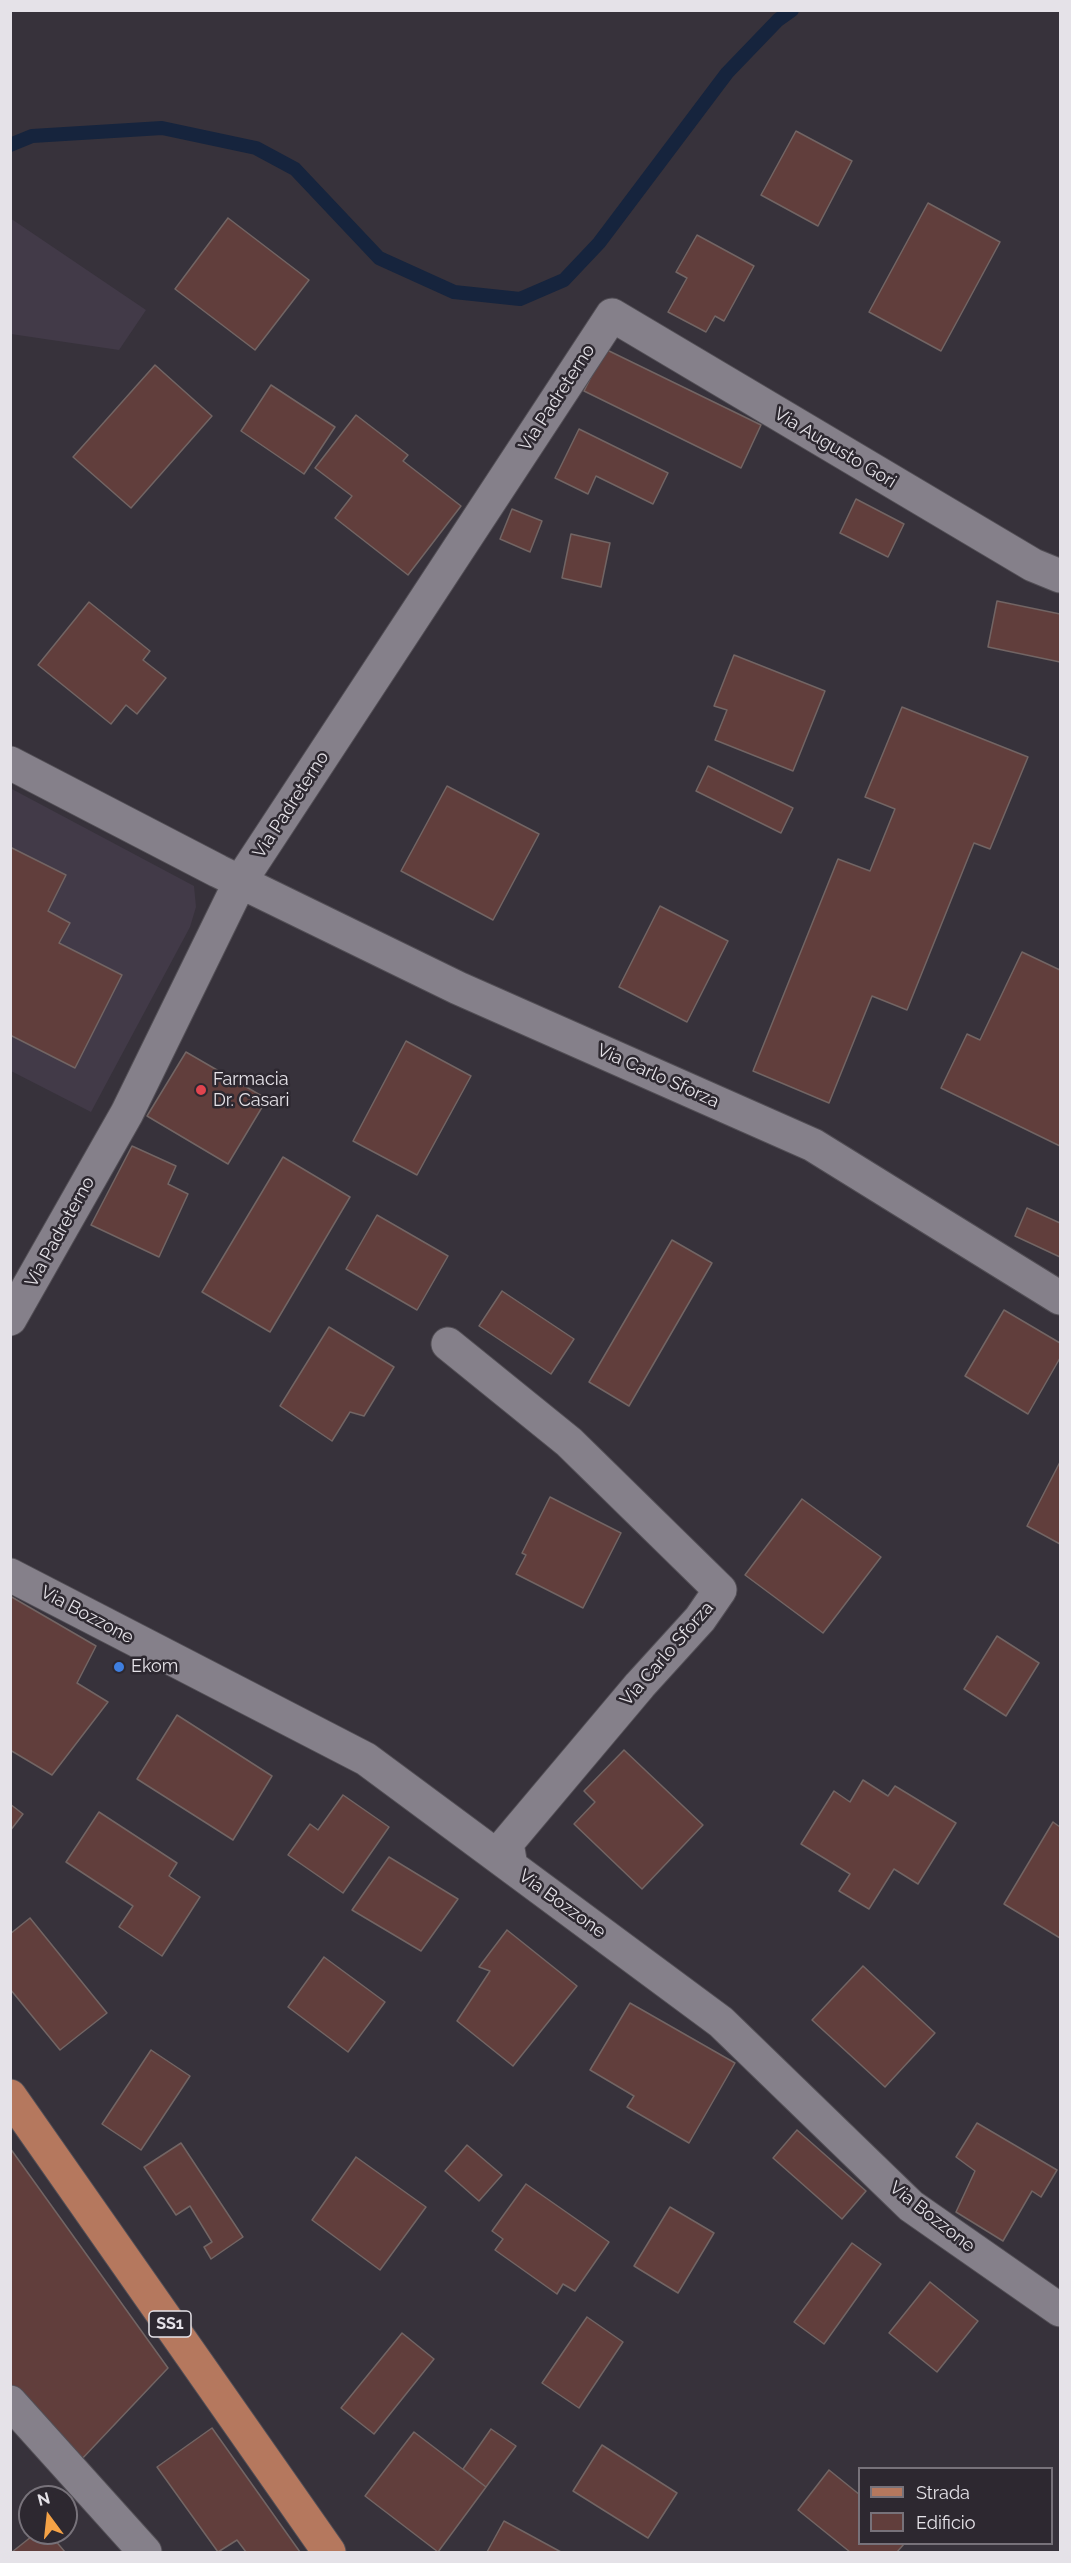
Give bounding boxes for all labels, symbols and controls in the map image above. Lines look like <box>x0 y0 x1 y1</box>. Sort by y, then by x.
street label: Via Padreterno <box>514 340 600 456</box>
street label: Via Augusto Gori <box>770 403 900 493</box>
street label: Via Padreterno <box>248 747 334 863</box>
street label: Via Carlo Sforza <box>594 1039 722 1113</box>
place label: Farmacia Dr. Casari <box>213 1069 289 1112</box>
marker: Farmacia Dr. Casari <box>194 1083 208 1097</box>
street label: Via Padreterno <box>21 1173 99 1291</box>
street label: Via Bozzone <box>37 1581 137 1649</box>
street label: Via Carlo Sforza <box>616 1597 718 1711</box>
place label: Ekom <box>131 1656 178 1678</box>
marker: Ekom <box>112 1660 126 1674</box>
street label: Via Bozzone <box>514 1865 610 1943</box>
street label: Via Bozzone <box>885 2177 979 2257</box>
road number: SS1 <box>149 2311 191 2337</box>
legend <box>858 2467 1053 2545</box>
text: Strada <box>916 2482 970 2503</box>
north arrow <box>18 2485 78 2545</box>
text: N <box>35 2488 52 2510</box>
text: Edificio <box>916 2512 975 2533</box>

